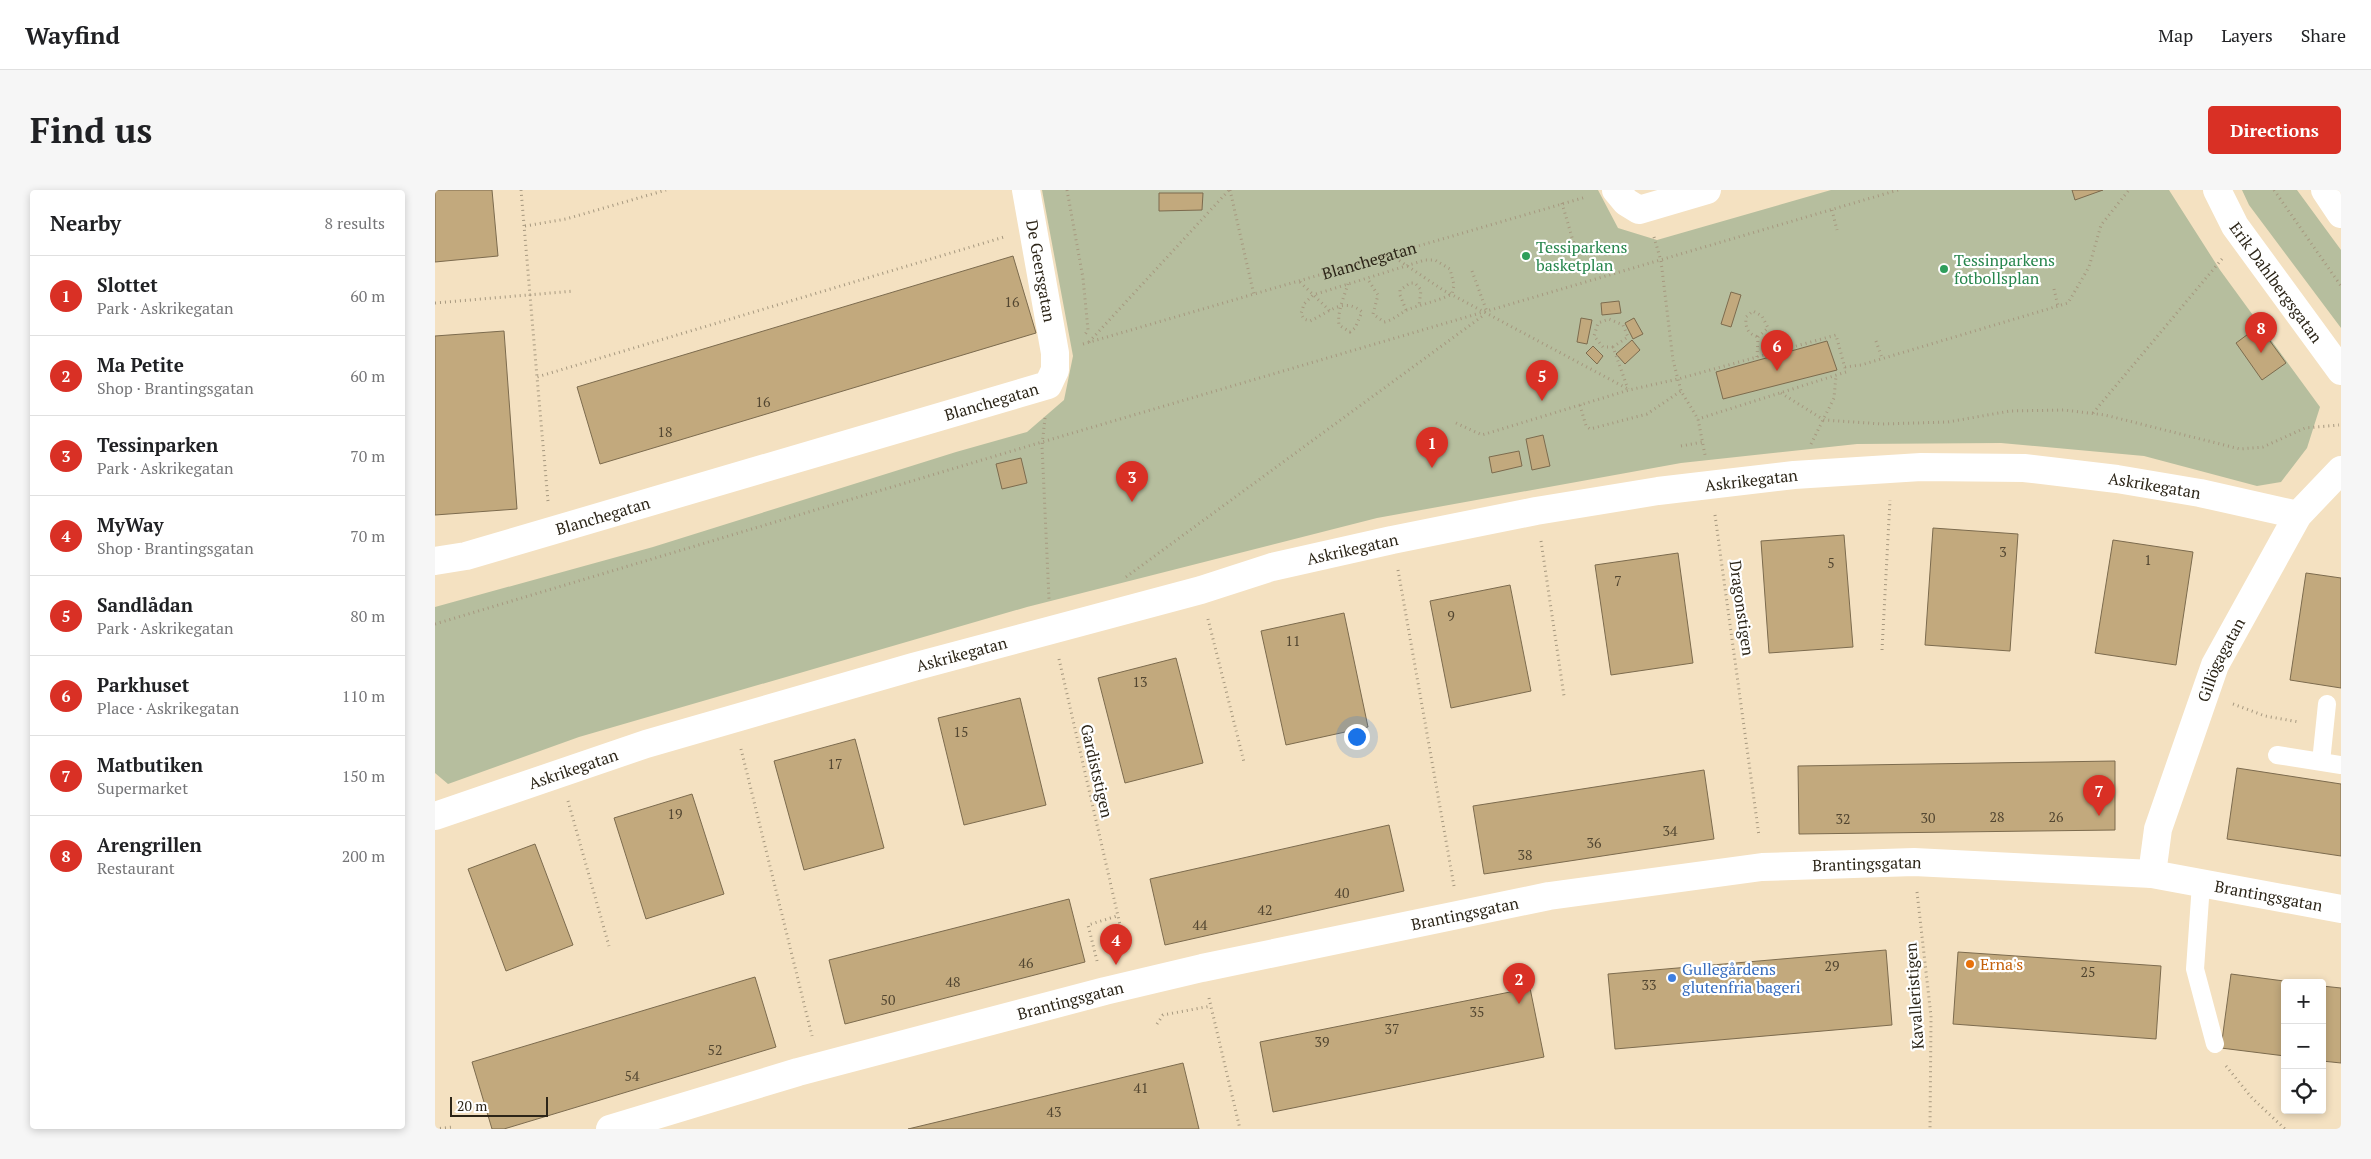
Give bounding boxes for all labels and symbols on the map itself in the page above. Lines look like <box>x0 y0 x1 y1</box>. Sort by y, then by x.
street label: Erik Dahlbergsgatan <box>2225 217 2328 348</box>
street label: De Geersgatan <box>1021 218 1061 324</box>
street label: Blanchegatan <box>1319 236 1419 285</box>
place label: Tessiparkens basketplan <box>1536 236 1628 276</box>
place label: Tessinparkens fotbollsplan <box>1954 249 2055 289</box>
marker: Tessiparkens basketplan <box>1520 250 1532 262</box>
marker: Tessinparkens fotbollsplan <box>1938 263 1950 275</box>
house number: 16 <box>1005 292 1020 311</box>
pin: 8 <box>2245 312 2277 353</box>
pin: 6 <box>1761 330 1793 371</box>
pin: 5 <box>1526 360 1558 401</box>
street label: Blanchegatan <box>942 377 1042 426</box>
house number: 16 <box>756 392 771 411</box>
house number: 18 <box>658 422 672 441</box>
pin: 1 <box>1416 427 1448 468</box>
pin: 3 <box>1116 461 1148 502</box>
street label: Askrikegatan <box>1704 464 1799 496</box>
street label: Askrikegatan <box>2107 467 2203 504</box>
street label: Blanchegatan <box>553 491 653 540</box>
street label: Askrikegatan <box>1304 528 1401 570</box>
house number: 3 <box>1999 542 2007 561</box>
house number: 1 <box>2144 550 2152 569</box>
house number: 5 <box>1827 553 1835 572</box>
street label: Dragonstigen <box>1724 559 1760 658</box>
house number: 7 <box>1614 571 1622 590</box>
house number: 9 <box>1447 606 1455 625</box>
street label: Gillögagatan <box>2192 613 2250 705</box>
street label: Askrikegatan <box>914 631 1010 677</box>
house number: 11 <box>1286 631 1300 650</box>
house number: 13 <box>1133 672 1147 691</box>
house number: 15 <box>954 722 968 741</box>
street label: Gardiststigen <box>1076 722 1119 820</box>
your location <box>1344 724 1370 750</box>
street label: Askrikegatan <box>525 743 621 794</box>
house number: 17 <box>828 754 842 773</box>
pin: 7 <box>2083 775 2115 816</box>
house number: 19 <box>668 804 682 823</box>
house number: 28 <box>1990 807 2004 826</box>
house number: 26 <box>2049 807 2064 826</box>
house number: 30 <box>1921 808 1935 827</box>
house number: 32 <box>1836 809 1850 828</box>
house number: 34 <box>1663 821 1678 840</box>
house number: 36 <box>1587 833 1602 852</box>
house number: 38 <box>1518 845 1532 864</box>
street label: Brantingsgatan <box>1812 851 1923 876</box>
street label: Brantingsgatan <box>2213 875 2325 916</box>
house number: 40 <box>1335 883 1349 902</box>
street label: Brantingsgatan <box>1409 892 1521 935</box>
house number: 42 <box>1258 900 1272 919</box>
house number: 44 <box>1193 915 1208 934</box>
pin: 4 <box>1100 924 1132 965</box>
street label: Kavalleristigen <box>1899 941 1929 1050</box>
house number: 46 <box>1019 953 1034 972</box>
place label: Erna's <box>1980 953 2023 975</box>
house number: 29 <box>1825 956 1839 975</box>
place label: Gullegårdens glutenfria bageri <box>1682 958 1801 998</box>
marker: Erna's <box>1964 958 1976 970</box>
house number: 25 <box>2081 962 2095 981</box>
pin: 2 <box>1503 963 1535 1004</box>
house number: 48 <box>946 972 960 991</box>
marker: Gullegårdens glutenfria bageri <box>1666 972 1678 984</box>
house number: 33 <box>1642 975 1656 994</box>
street label: Brantingsgatan <box>1015 976 1126 1025</box>
house number: 50 <box>881 990 895 1009</box>
house number: 35 <box>1470 1002 1484 1021</box>
house number: 37 <box>1385 1019 1399 1038</box>
house number: 39 <box>1315 1032 1329 1051</box>
house number: 52 <box>708 1040 722 1059</box>
house number: 54 <box>625 1066 640 1085</box>
house number: 41 <box>1134 1078 1148 1097</box>
scale bar <box>450 1094 547 1117</box>
house number: 43 <box>1047 1102 1061 1121</box>

